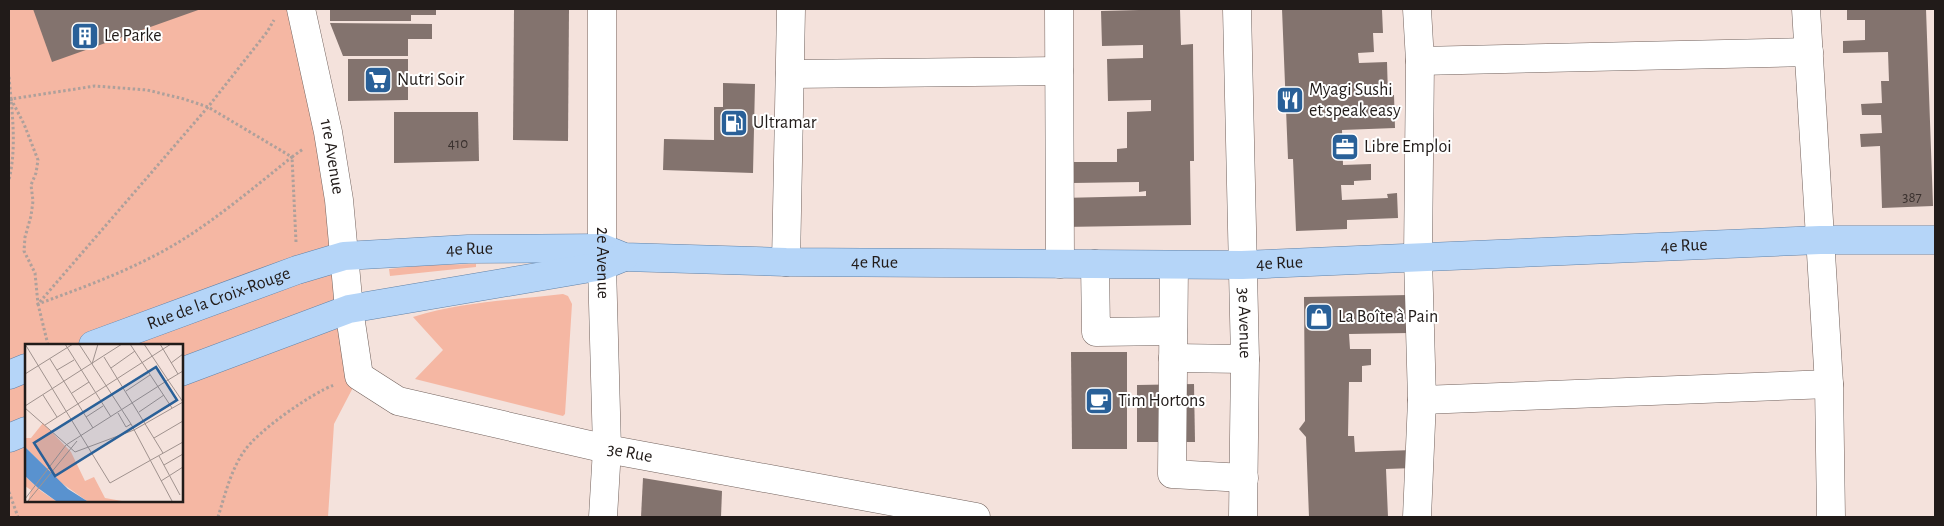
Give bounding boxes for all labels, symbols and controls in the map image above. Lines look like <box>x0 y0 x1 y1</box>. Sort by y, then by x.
building icon: Le Parke <box>70 21 100 51</box>
place label: Le Parke <box>104 27 162 45</box>
supermarket icon: Nutri Soir <box>363 65 393 95</box>
place label: Nutri Soir <box>397 71 465 89</box>
place label: Myagi Sushi et speak easy <box>1309 81 1401 120</box>
restaurant icon: Myagi Sushi et speak easy <box>1275 85 1305 115</box>
fuel station icon: Ultramar <box>719 108 749 138</box>
place label: Ultramar <box>753 114 817 132</box>
street label: 1re Avenue <box>316 118 347 196</box>
office icon: Libre Emploi <box>1330 132 1360 162</box>
house number: 410 <box>448 136 468 151</box>
place label: Libre Emploi <box>1364 138 1452 156</box>
house number: 387 <box>1902 190 1922 205</box>
street label: 2e Avenue <box>593 227 612 299</box>
street label: 4e Rue <box>1660 236 1708 256</box>
street label: 4e Rue <box>445 240 493 259</box>
street label: 4e Rue <box>851 253 898 272</box>
street label: 4e Rue <box>1256 253 1303 273</box>
street label: Rue de la Croix-Rouge <box>145 264 293 333</box>
street label: 3e Avenue <box>1234 287 1254 359</box>
shop icon: La Boîte à Pain <box>1304 302 1334 332</box>
place label: La Boîte à Pain <box>1338 308 1438 326</box>
inset map <box>25 344 182 501</box>
cafe icon: Tim Hortons <box>1084 386 1114 416</box>
place label: Tim Hortons <box>1118 392 1205 410</box>
street label: 3e Rue <box>606 440 654 466</box>

